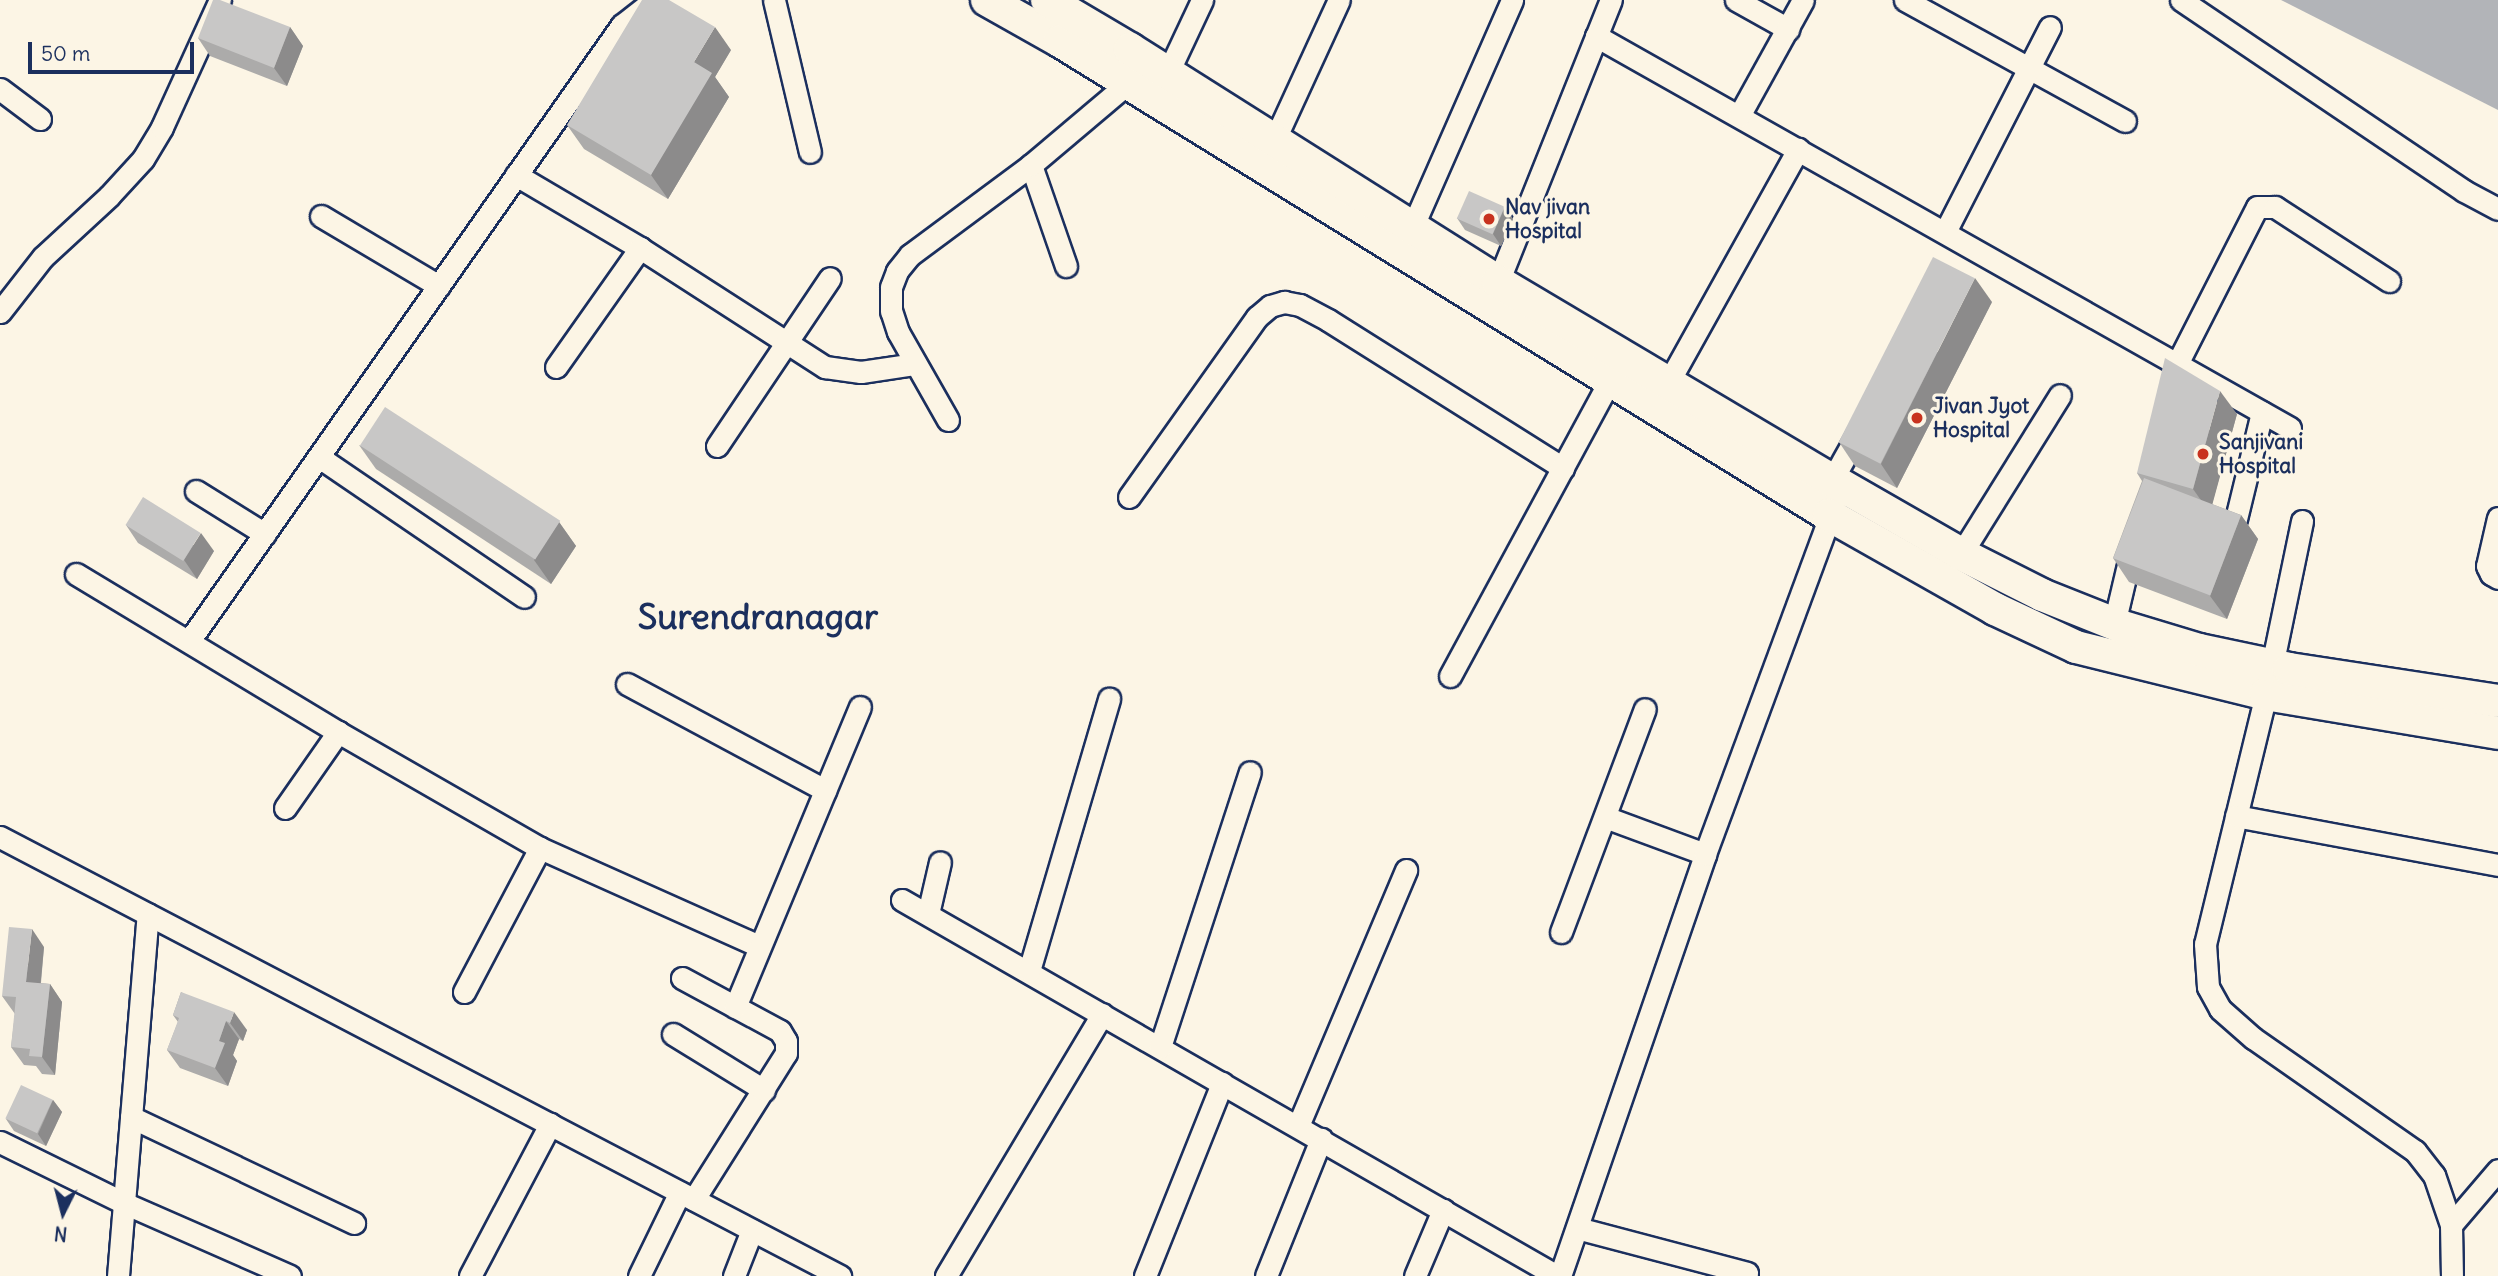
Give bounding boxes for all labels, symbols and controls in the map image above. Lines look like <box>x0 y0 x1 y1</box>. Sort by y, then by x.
scale bar <box>32 28 198 72</box>
text: 50 m <box>41 40 90 67</box>
place label: Nav jivan Hospital <box>1505 194 1590 244</box>
marker: Nav jivan Hospital <box>1479 209 1499 229</box>
place label: Jivan Jyot Hospital <box>1933 393 2029 443</box>
marker: Jivan Jyot Hospital <box>1907 408 1927 428</box>
place label: Sanjivani Hospital <box>2219 429 2303 479</box>
marker: Sanjivani Hospital <box>2193 444 2213 464</box>
district label: Surendranagar <box>638 595 878 637</box>
north arrow <box>28 1178 98 1248</box>
text: N <box>53 1221 69 1247</box>

